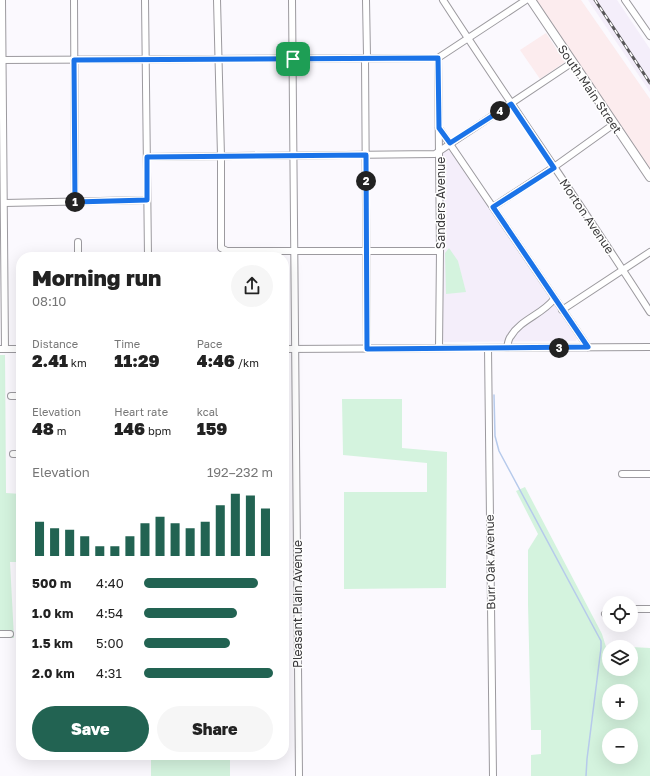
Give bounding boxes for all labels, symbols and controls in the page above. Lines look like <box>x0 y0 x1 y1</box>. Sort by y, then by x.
pin <box>276 42 310 76</box>
street label: South Main Street <box>555 42 625 136</box>
icon: arrive <box>282 48 304 70</box>
pin: 4 <box>490 101 510 121</box>
text: 4 <box>497 104 503 117</box>
street label: Sanders Avenue <box>433 157 448 249</box>
pin: 2 <box>356 171 376 191</box>
text: 2 <box>363 174 369 187</box>
street label: Morton Avenue <box>556 176 618 256</box>
pin: 1 <box>65 192 85 212</box>
text: 1 <box>72 195 78 208</box>
text: Morning run <box>32 264 161 291</box>
button: share <box>231 265 273 307</box>
text: 08:10 <box>32 293 66 309</box>
text: Distance <box>32 337 78 350</box>
text: Time <box>114 337 140 350</box>
text: Pace <box>197 337 222 350</box>
pin: 3 <box>549 338 569 358</box>
text: 3 <box>556 341 562 354</box>
text: 2.41 <box>32 350 68 371</box>
text: 11:29 <box>114 350 159 371</box>
text: 4:46 <box>197 350 235 371</box>
text: km <box>68 356 87 369</box>
text: /km <box>235 356 259 369</box>
text: Elevation <box>32 405 81 418</box>
text: Heart rate <box>114 405 168 418</box>
text: kcal <box>197 405 218 418</box>
text: 48 <box>32 418 54 439</box>
text: 146 <box>114 418 145 439</box>
text: 159 <box>197 418 227 439</box>
text: m <box>54 424 66 437</box>
text: bpm <box>145 424 171 437</box>
text: Elevation <box>32 464 90 480</box>
text: 192–232 m <box>207 464 273 480</box>
street label: Burr Oak Avenue <box>482 514 498 610</box>
street label: Pleasant Plain Avenue <box>290 540 305 668</box>
text: 500 m <box>32 575 71 591</box>
text: 4:40 <box>96 575 124 591</box>
map controls <box>602 596 638 764</box>
button: locate <box>602 596 638 632</box>
text: 1.0 km <box>32 605 73 621</box>
text: 4:54 <box>96 605 123 621</box>
text: 1.5 km <box>32 635 73 651</box>
text: 5:00 <box>96 635 124 651</box>
button: layers <box>602 640 638 676</box>
text: 2.0 km <box>32 665 75 681</box>
text: 4:31 <box>96 665 122 681</box>
button: + <box>602 684 638 720</box>
button: Save <box>32 706 149 752</box>
button: Share <box>157 706 273 752</box>
button: − <box>602 728 638 764</box>

